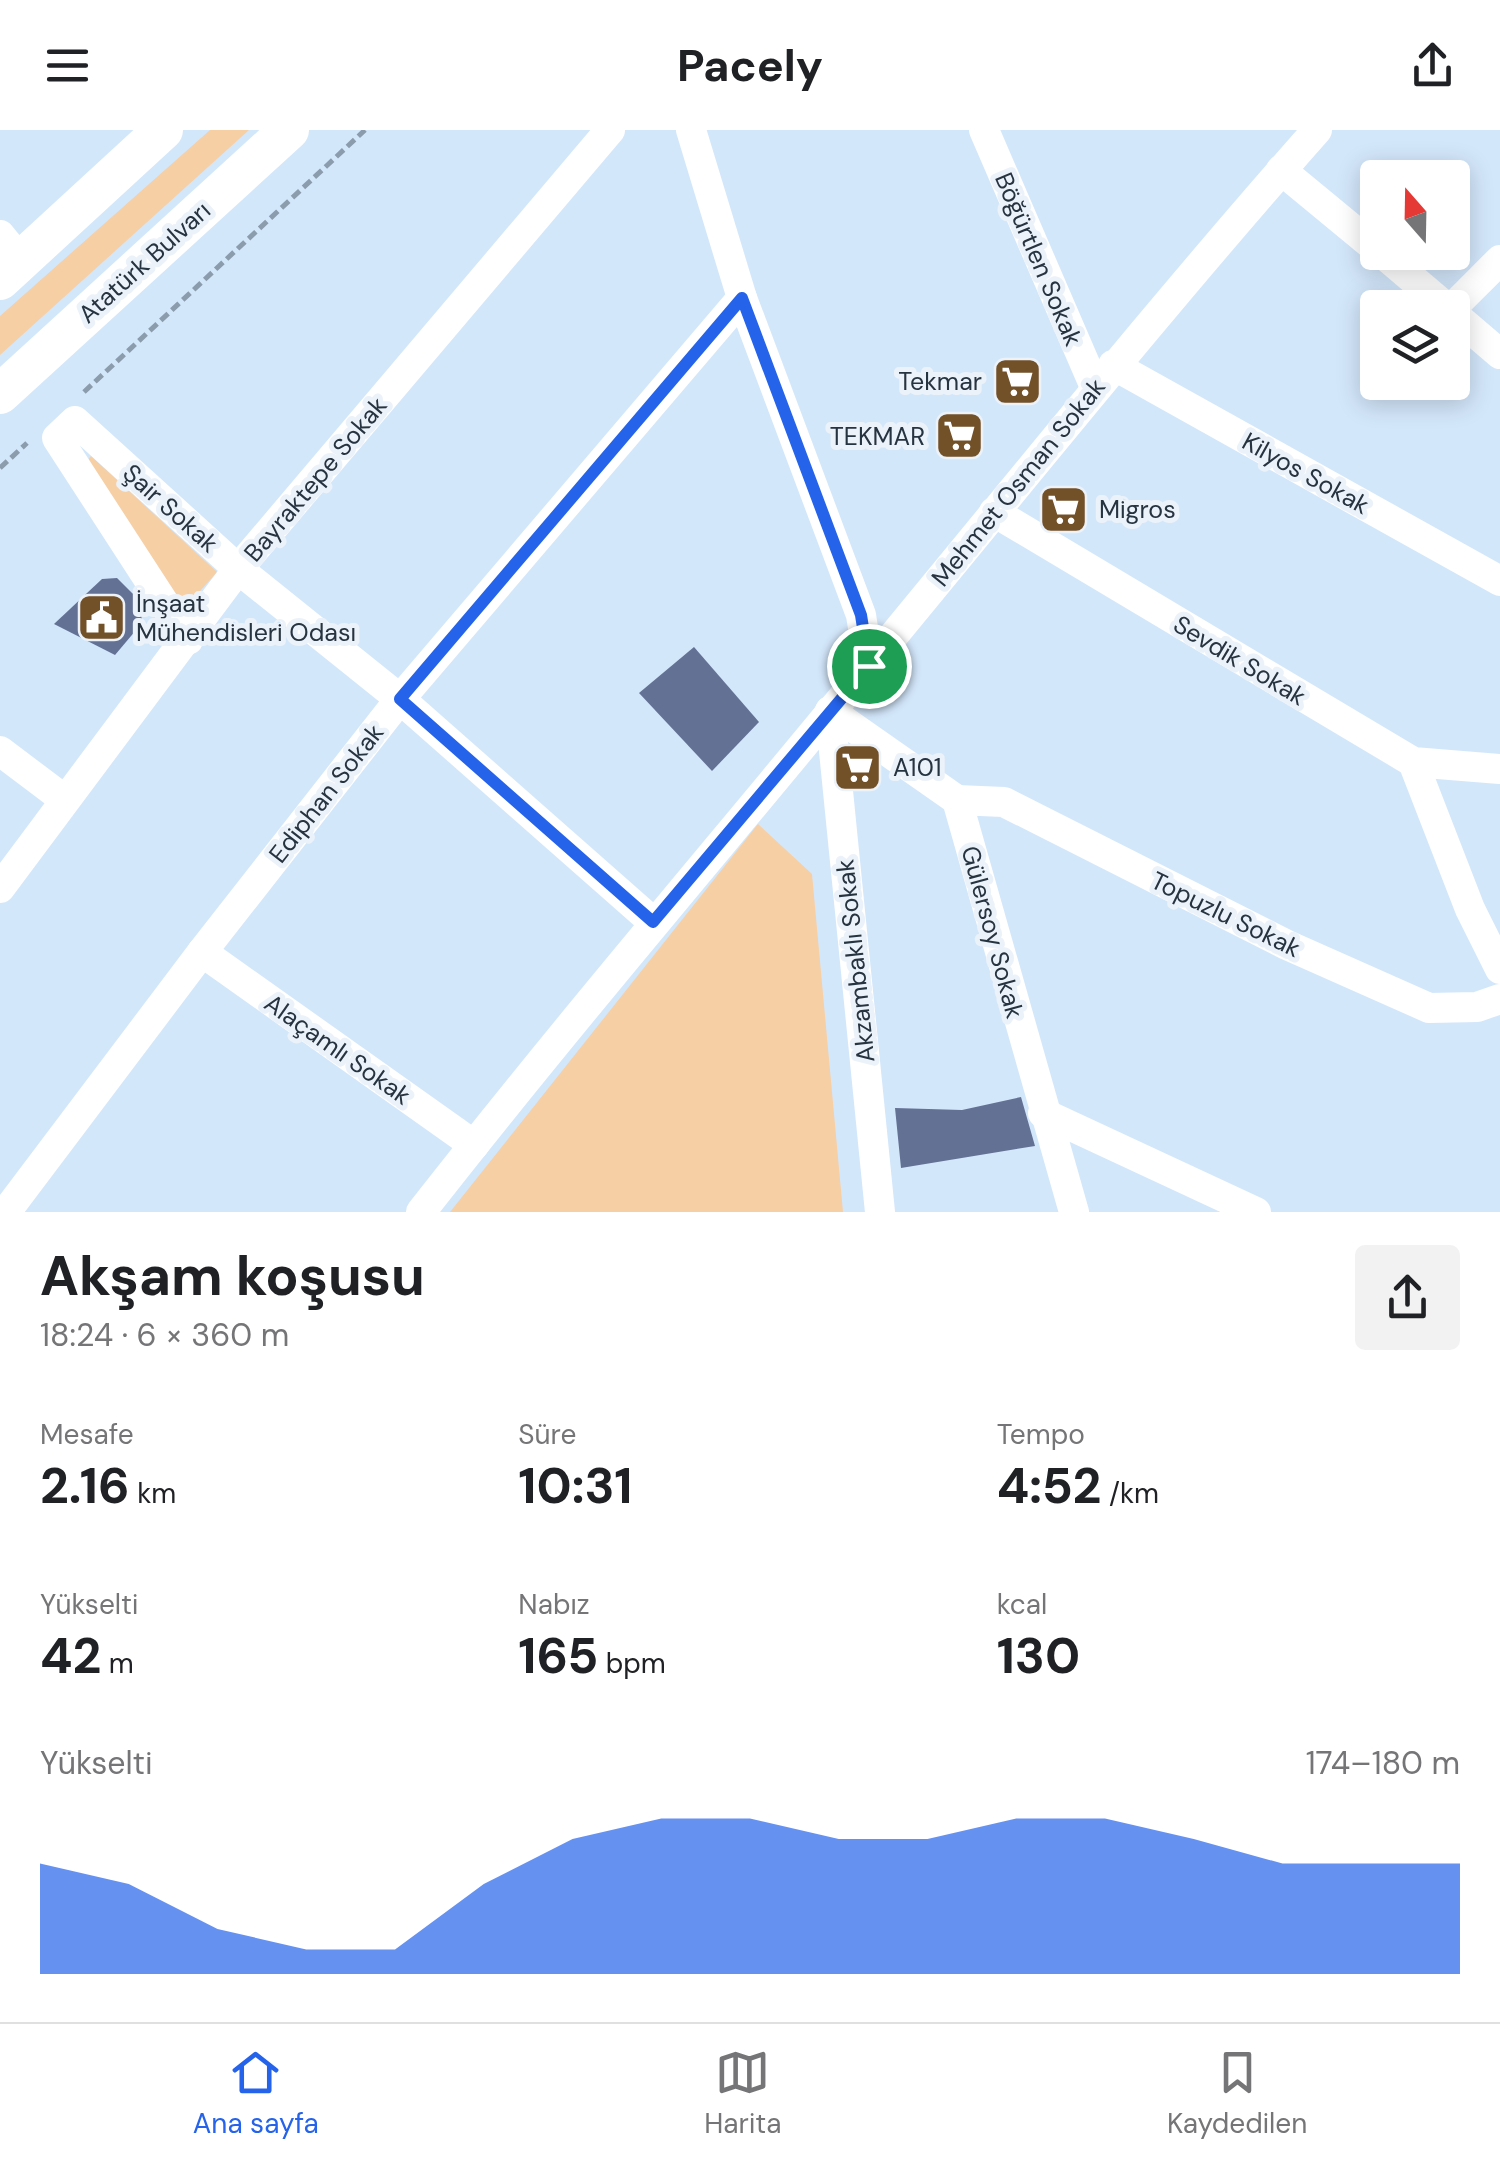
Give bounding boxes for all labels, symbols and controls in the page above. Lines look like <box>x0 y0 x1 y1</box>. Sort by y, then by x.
text: Pacely <box>677 36 823 95</box>
icon: menu <box>40 38 95 93</box>
icon: share <box>1405 38 1460 93</box>
north arrow <box>1360 160 1470 270</box>
map controls <box>1360 160 1470 400</box>
street label: Böğürtlen Sokak <box>987 167 1090 351</box>
street label: Atatürk Bulvarı <box>71 194 217 331</box>
button: layers <box>1360 290 1470 400</box>
supermarket icon: Tekmar <box>991 355 1043 407</box>
place label: Tekmar <box>898 365 982 398</box>
street label: Mehmet Osman Sokak <box>924 371 1113 593</box>
street label: Bayraktepe Sokak <box>237 390 394 569</box>
supermarket icon: TEKMAR <box>934 410 986 462</box>
place label: TEKMAR <box>830 420 925 453</box>
street label: Kilyos Sokak <box>1236 425 1376 522</box>
street label: Şair Sokak <box>116 457 226 560</box>
supermarket icon: Migros <box>1038 483 1090 535</box>
place label: Migros <box>1099 493 1176 526</box>
place label: İnşaat Mühendisleri Odası <box>136 587 356 649</box>
public building icon: İnşaat Mühendisleri Odası <box>75 591 127 643</box>
street label: Sevdik Sokak <box>1167 608 1313 713</box>
pin <box>827 624 912 709</box>
icon: arrive <box>842 639 897 694</box>
street label: Ediphan Sokak <box>262 717 391 870</box>
supermarket icon: A101 <box>832 741 884 793</box>
place label: A101 <box>893 751 942 784</box>
street label: Gülersoy Sokak <box>954 842 1031 1022</box>
street label: Akzambaklı Sokak <box>828 857 883 1064</box>
street label: Topuzlu Sokak <box>1145 864 1306 965</box>
street label: Alaçamlı Sokak <box>258 987 418 1112</box>
text: Akşam koşusu <box>40 1240 425 1312</box>
button: share <box>1355 1245 1460 1350</box>
text: 18:24 · 6 × 360 m <box>40 1314 289 1356</box>
text: Mesafe <box>40 1416 134 1453</box>
text: Süre <box>518 1416 576 1453</box>
text: Tempo <box>997 1416 1085 1453</box>
text: 2.16 <box>40 1453 130 1519</box>
text: 10:31 <box>518 1453 632 1519</box>
text: 4:52 <box>997 1453 1101 1519</box>
text: km <box>130 1475 176 1512</box>
text: /km <box>1101 1475 1159 1512</box>
text: Yükselti <box>40 1586 138 1623</box>
text: Nabız <box>518 1586 590 1623</box>
text: kcal <box>997 1586 1047 1623</box>
text: 42 <box>40 1623 101 1689</box>
text: 165 <box>518 1623 598 1689</box>
text: 130 <box>997 1623 1080 1689</box>
text: m <box>101 1645 134 1682</box>
text: bpm <box>598 1645 666 1682</box>
text: Yükselti <box>40 1742 152 1784</box>
text: 174–180 m <box>1306 1742 1460 1784</box>
tab: Ana sayfa <box>193 2045 319 2142</box>
tab: Harita <box>704 2045 781 2142</box>
tab: Kaydedilen <box>1167 2045 1307 2142</box>

